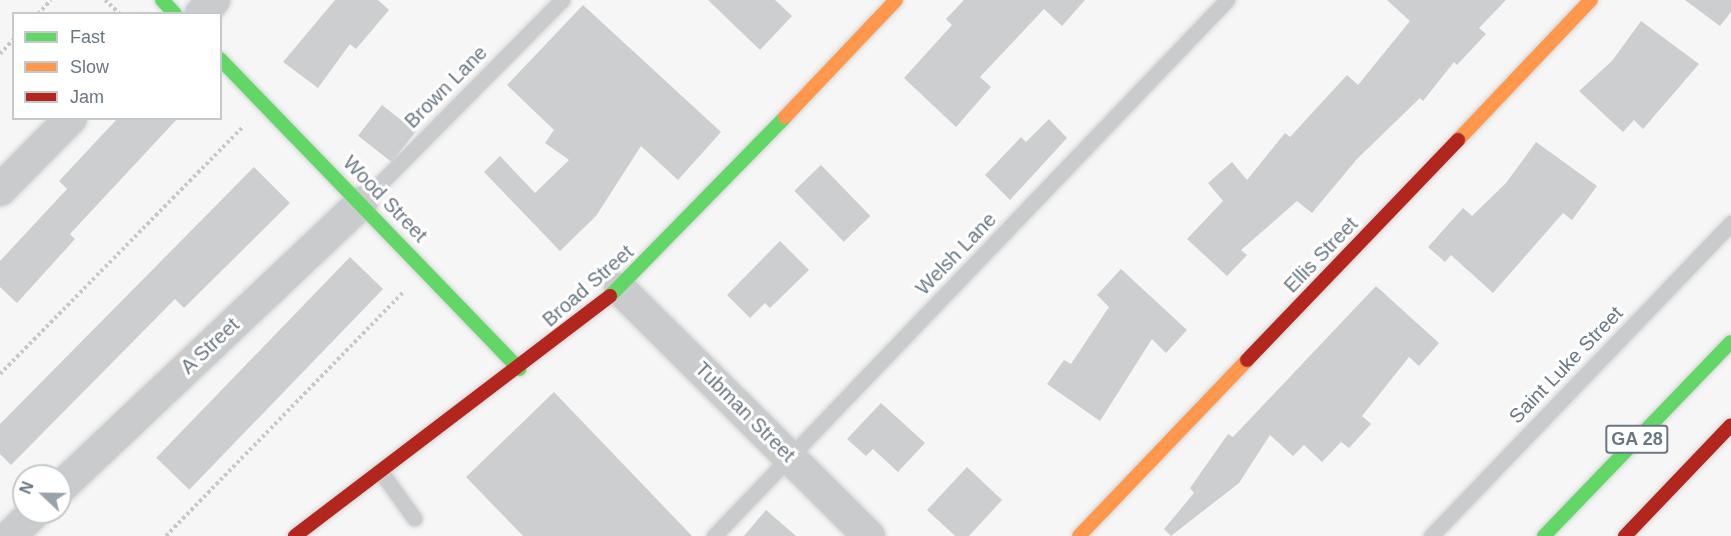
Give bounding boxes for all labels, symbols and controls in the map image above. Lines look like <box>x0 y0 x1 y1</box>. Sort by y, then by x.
legend <box>12 12 222 120</box>
text: Fast <box>70 27 105 47</box>
street label: Brown Lane <box>400 41 492 133</box>
text: Slow <box>70 57 109 77</box>
text: Jam <box>70 87 104 107</box>
street label: Wood Street <box>338 151 432 247</box>
street label: Welsh Lane <box>911 208 1001 300</box>
street label: Ellis Street <box>1279 212 1363 298</box>
street label: Broad Street <box>538 240 638 332</box>
street label: Saint Luke Street <box>1504 301 1628 429</box>
street label: A Street <box>175 313 245 379</box>
street label: Tubman Street <box>690 357 800 467</box>
road number: GA 28 <box>1604 424 1670 454</box>
north arrow <box>12 464 72 524</box>
text: N <box>17 479 37 496</box>

